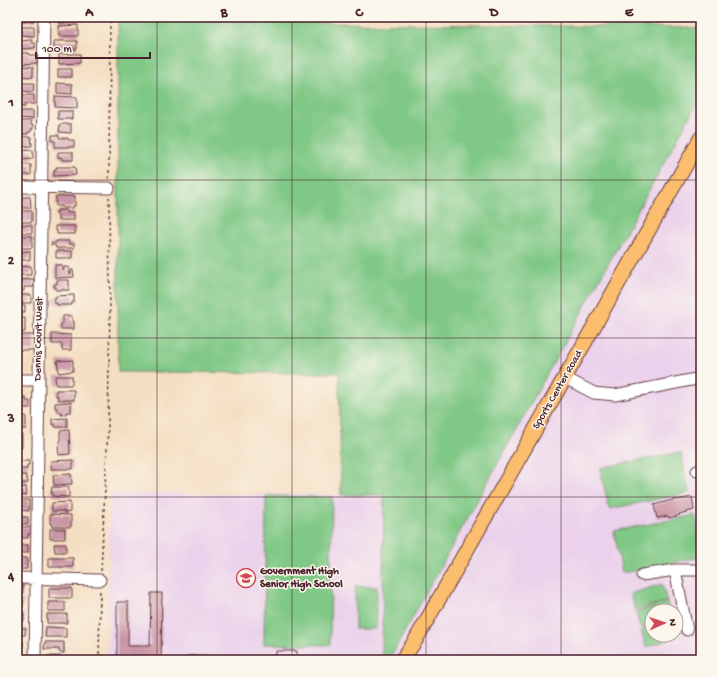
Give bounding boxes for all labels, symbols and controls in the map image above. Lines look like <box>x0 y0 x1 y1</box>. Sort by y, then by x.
text: A <box>84 6 94 21</box>
text: B <box>220 6 229 21</box>
text: C <box>354 6 364 21</box>
text: D <box>489 6 499 21</box>
text: E <box>625 6 634 21</box>
scale bar <box>36 34 150 60</box>
text: 100 m <box>41 43 72 57</box>
text: 1 <box>7 96 14 111</box>
text: 2 <box>8 254 15 269</box>
street label: Dennis Court West <box>32 296 46 382</box>
street label: Sports Center Road <box>531 347 586 431</box>
text: 3 <box>7 412 15 427</box>
place label: Government High Senior High School <box>260 565 343 592</box>
school or university icon: Government High Senior High School <box>235 567 257 589</box>
text: 4 <box>7 570 15 585</box>
north arrow <box>644 603 684 643</box>
text: N <box>666 619 678 626</box>

